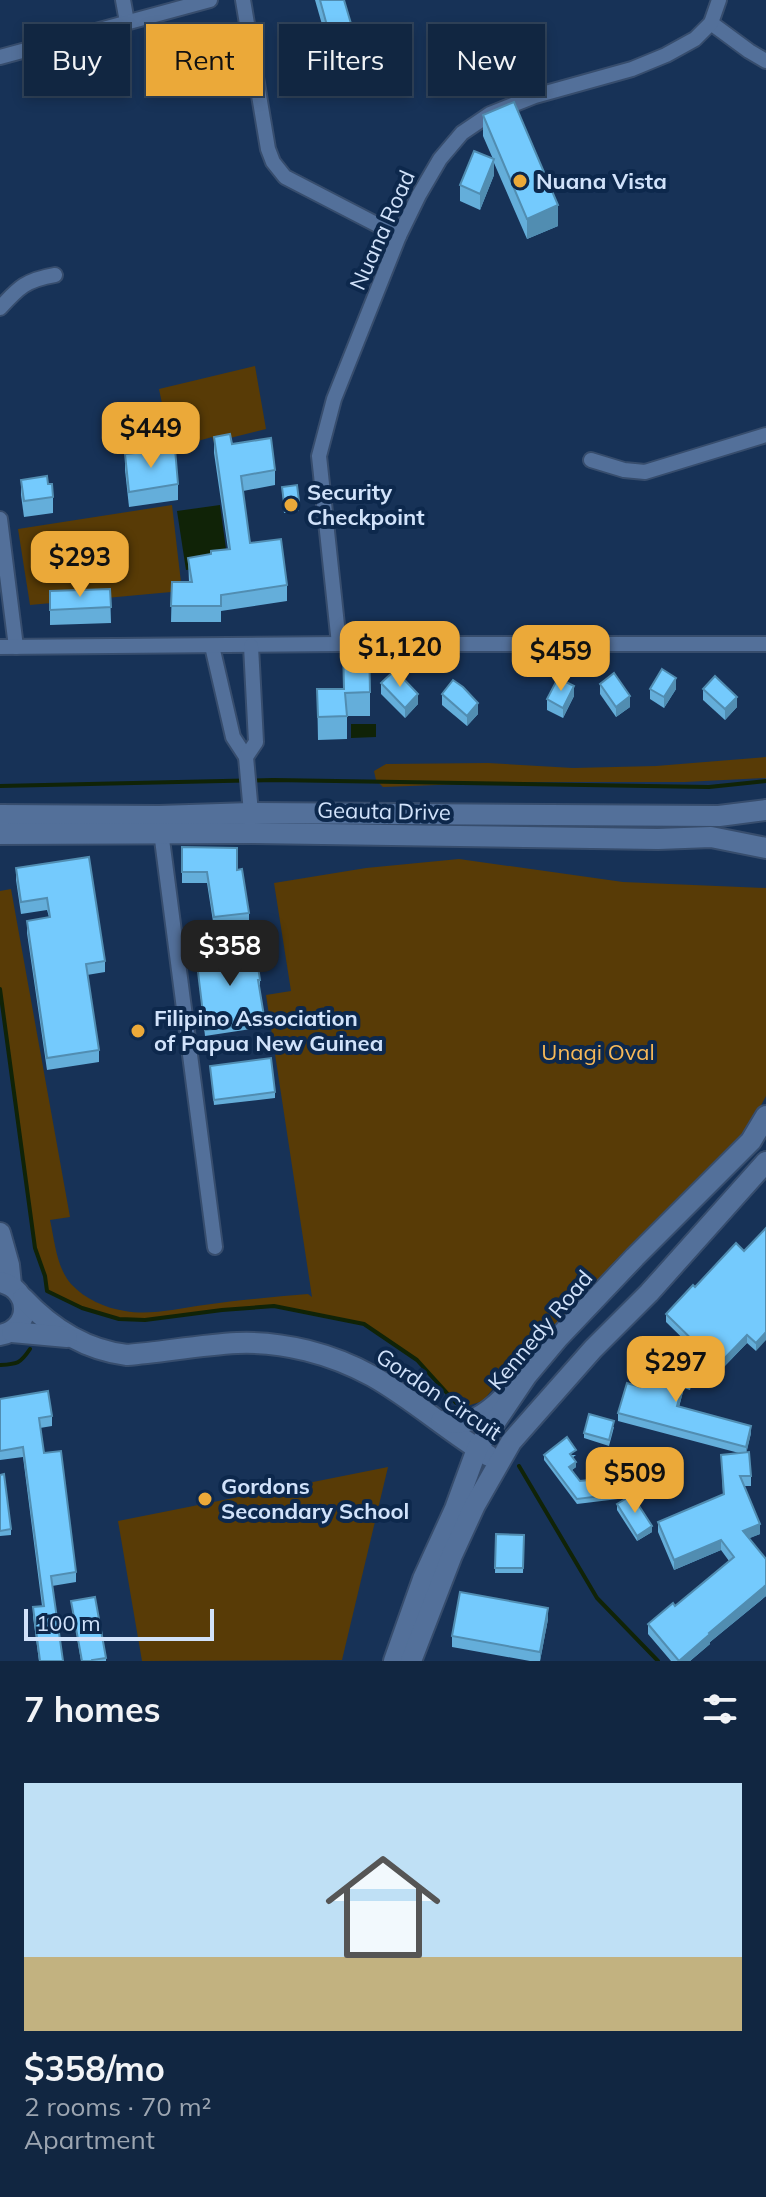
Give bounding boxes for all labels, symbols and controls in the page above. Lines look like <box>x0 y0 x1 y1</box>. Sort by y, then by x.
chip: Buy <box>24 24 130 96</box>
chip: Rent <box>146 24 263 96</box>
chip: Filters <box>279 24 412 96</box>
chip: New <box>428 24 545 96</box>
street label: Nuana Road <box>343 166 421 294</box>
place label: Nuana Vista <box>536 167 667 195</box>
marker: Nuana Vista <box>511 172 529 190</box>
pin: $449 <box>104 402 198 470</box>
text: $449 <box>120 411 182 444</box>
place label: Security Checkpoint <box>307 478 425 531</box>
marker: Security Checkpoint <box>282 496 300 514</box>
pin: $293 <box>33 531 127 599</box>
text: $293 <box>49 540 111 573</box>
pin: $1,120 <box>335 621 465 689</box>
pin: $459 <box>514 625 608 693</box>
text: $1,120 <box>358 630 442 663</box>
text: $459 <box>530 634 592 667</box>
street label: Geauta Drive <box>317 796 451 826</box>
pin: $358 <box>183 920 277 988</box>
text: $358 <box>199 929 261 962</box>
place label: Filipino Association of Papua New Guinea <box>154 1004 383 1057</box>
marker: Filipino Association of Papua New Guinea <box>129 1022 147 1040</box>
park label: Unagi Oval <box>541 1038 655 1066</box>
street label: Kennedy Road <box>482 1264 598 1396</box>
pin: $297 <box>629 1336 723 1404</box>
street label: Gordon Circuit <box>371 1342 507 1446</box>
text: $297 <box>645 1345 707 1378</box>
pin: $509 <box>588 1447 682 1515</box>
text: $509 <box>604 1456 666 1489</box>
place label: Gordons Secondary School <box>221 1472 409 1525</box>
marker: Gordons Secondary School <box>196 1490 214 1508</box>
scale bar <box>24 1605 214 1641</box>
text: 100 m <box>36 1609 101 1637</box>
icon: filters <box>698 1687 742 1731</box>
text: 7 homes <box>24 1688 161 1731</box>
icon: home <box>311 1835 455 1979</box>
text: $358/mo <box>24 2047 165 2090</box>
text: 2 rooms · 70 m² <box>24 2090 211 2123</box>
text: Apartment <box>24 2123 155 2156</box>

